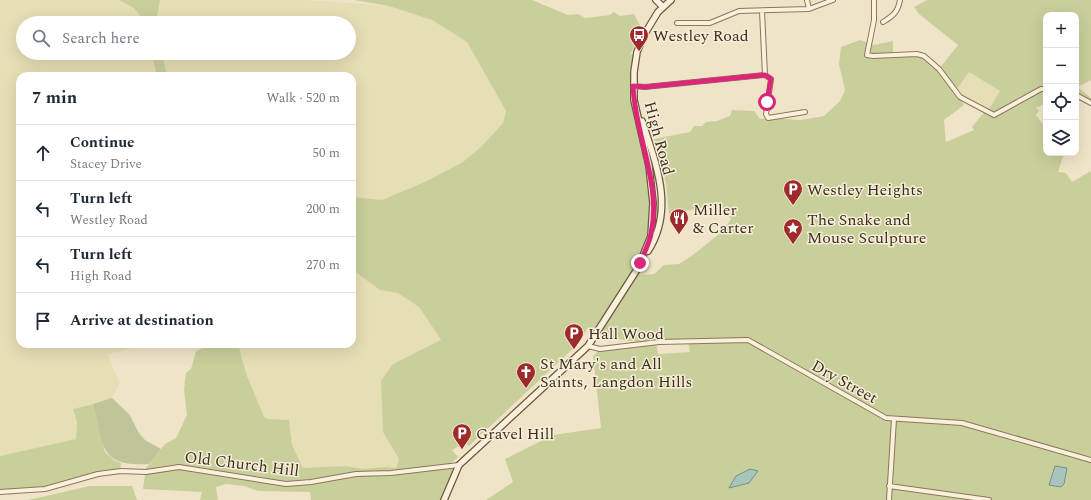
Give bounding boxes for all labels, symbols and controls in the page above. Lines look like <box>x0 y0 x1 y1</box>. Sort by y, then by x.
map controls <box>1043 12 1079 156</box>
button: + <box>1043 12 1079 48</box>
search box <box>16 16 356 60</box>
bus stop icon: Westley Road <box>628 24 650 52</box>
place label: Westley Road <box>653 24 749 48</box>
icon: search <box>30 27 52 49</box>
text: Search here <box>62 27 140 50</box>
button: − <box>1043 48 1079 84</box>
button: locate <box>1043 84 1079 120</box>
text: 7 min <box>32 85 77 111</box>
text: Walk · 520 m <box>266 88 340 108</box>
route start <box>758 93 776 111</box>
street label: High Road <box>638 98 680 178</box>
button: layers <box>1043 120 1079 156</box>
text: Continue <box>70 131 135 154</box>
icon: ahead <box>32 142 54 164</box>
text: 50 m <box>313 143 340 163</box>
text: Stacey Drive <box>70 154 142 174</box>
parking icon: Westley Heights <box>782 178 804 206</box>
place label: Westley Heights <box>807 178 923 202</box>
text: Turn left <box>70 187 132 210</box>
icon: left <box>32 198 54 220</box>
place label: Miller & Carter <box>693 198 754 240</box>
text: 200 m <box>306 199 340 219</box>
restaurant icon: Miller & Carter <box>668 207 690 235</box>
place label: The Snake and Mouse Sculpture <box>807 208 927 250</box>
text: Westley Road <box>70 210 148 230</box>
place icon: The Snake and Mouse Sculpture <box>782 217 804 245</box>
text: Turn left <box>70 243 132 266</box>
icon: left <box>32 254 54 276</box>
route end <box>631 254 649 272</box>
text: 270 m <box>306 255 340 275</box>
text: High Road <box>70 266 132 286</box>
text: Arrive at destination <box>70 309 214 332</box>
icon: arrive <box>32 310 54 332</box>
parking icon: Hall Wood <box>563 322 585 350</box>
place label: Hall Wood <box>588 322 664 346</box>
place label: St Mary's and All Saints, Langdon Hills <box>540 352 692 394</box>
street label: Dry Street <box>807 354 882 410</box>
church icon: St Mary's and All Saints, Langdon Hills <box>515 361 537 389</box>
parking icon: Gravel Hill <box>451 422 473 450</box>
place label: Gravel Hill <box>476 422 554 446</box>
street label: Old Church Hill <box>183 445 300 483</box>

